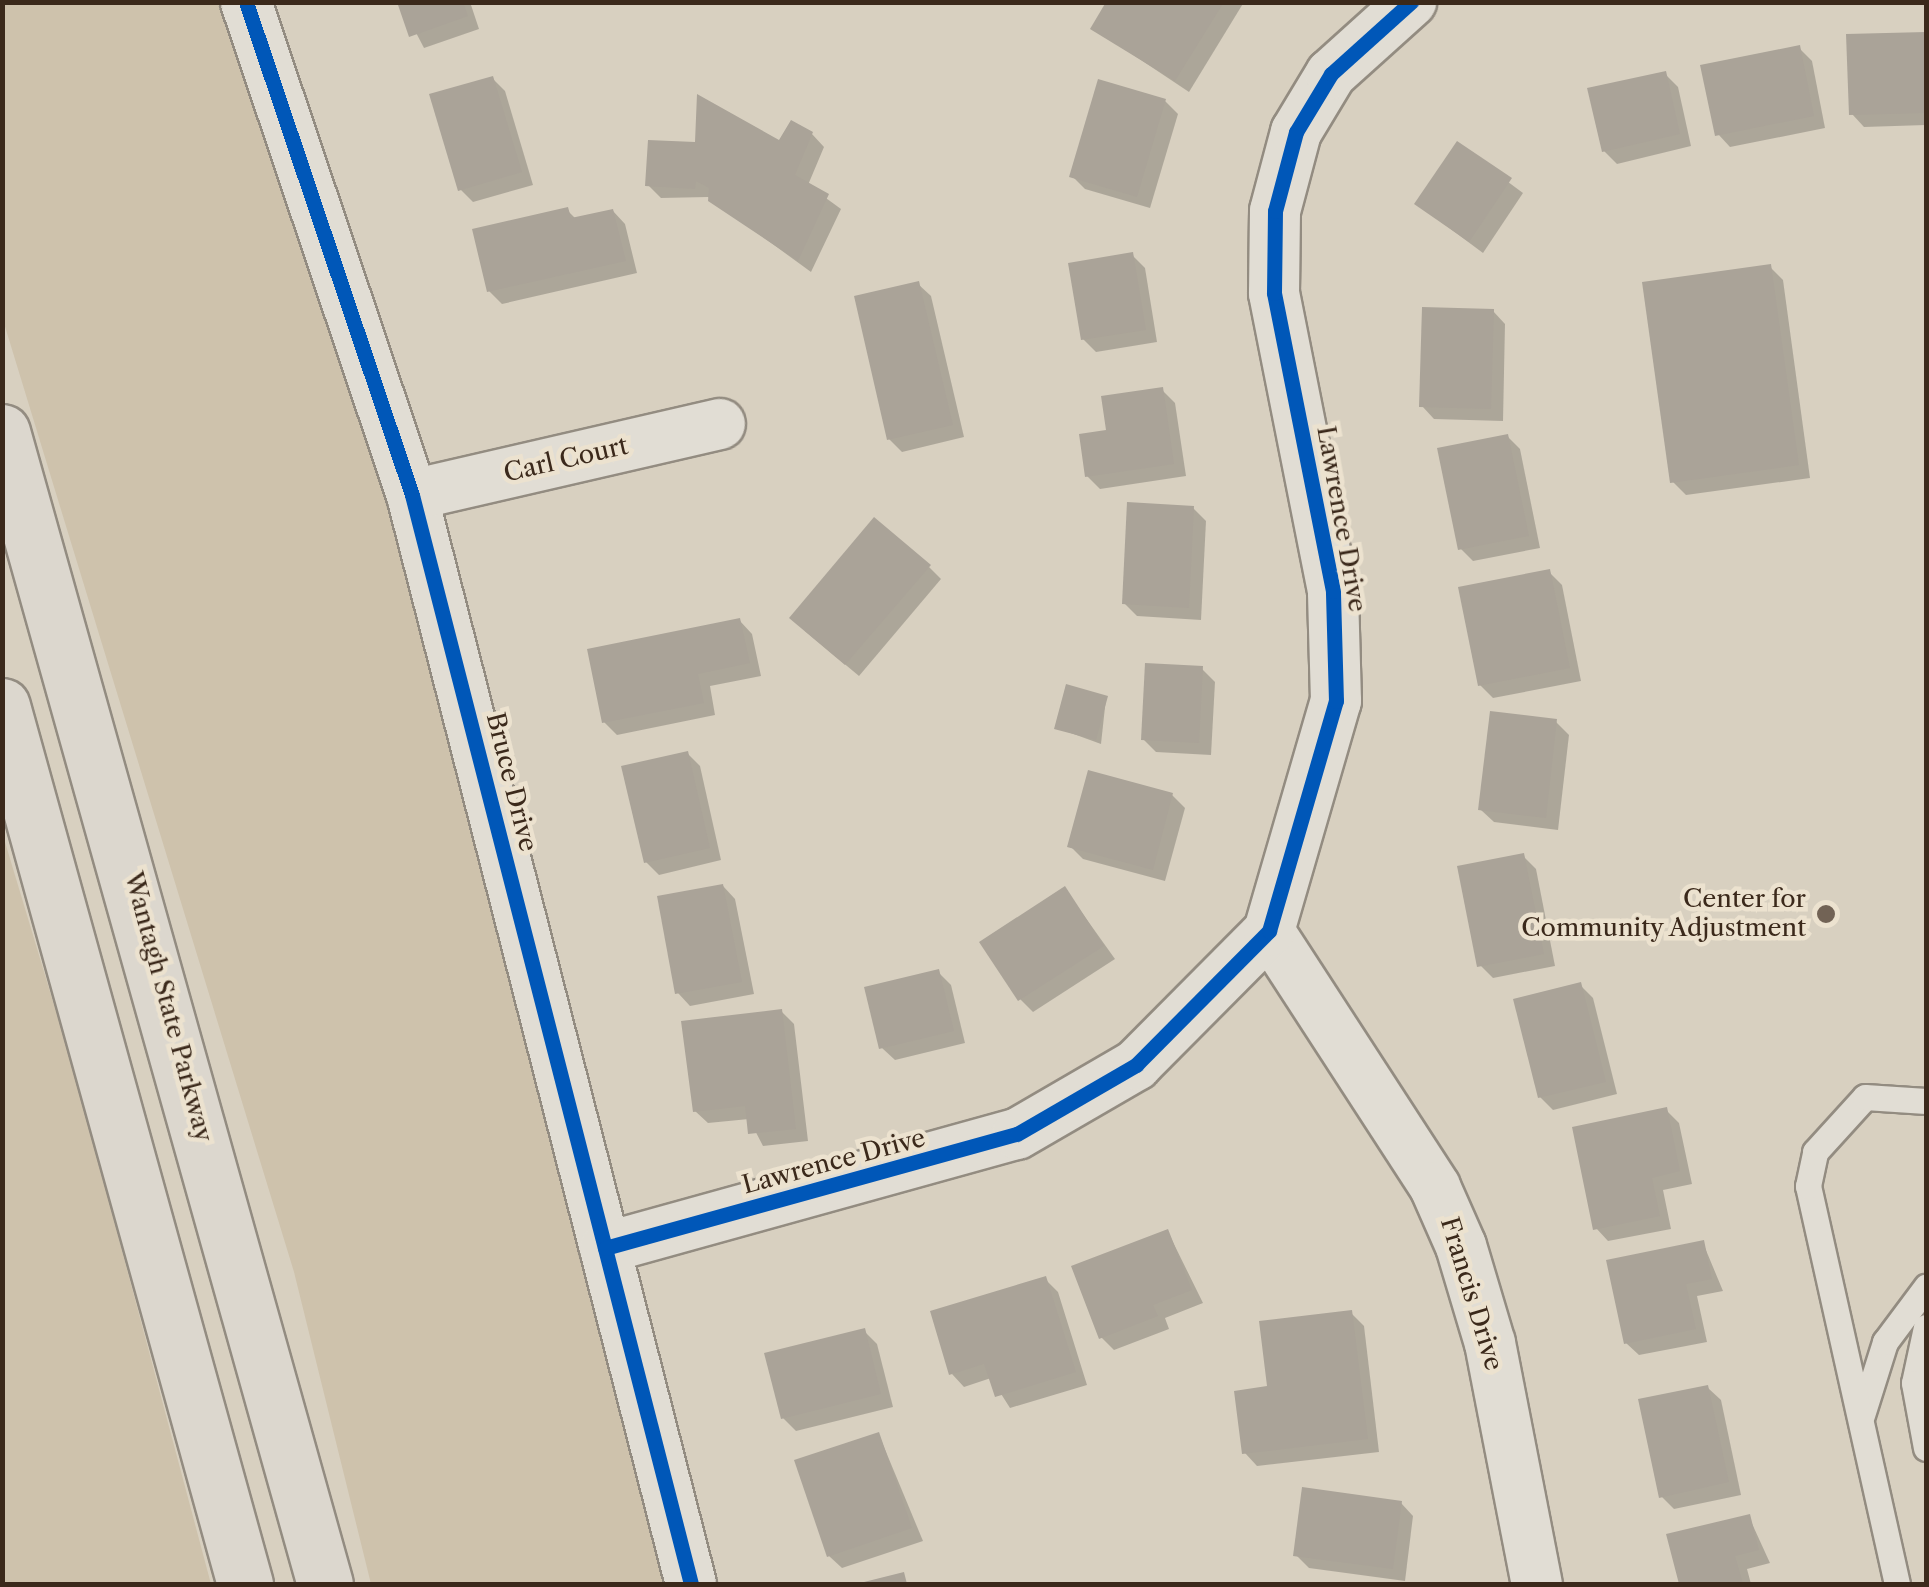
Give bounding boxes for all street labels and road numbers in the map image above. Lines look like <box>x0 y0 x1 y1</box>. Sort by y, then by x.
street label: Lawrence Drive <box>1310 424 1372 614</box>
street label: Carl Court <box>501 431 631 489</box>
street label: Bruce Drive <box>479 709 543 855</box>
street label: Wantagh State Parkway <box>118 869 218 1145</box>
street label: Lawrence Drive <box>739 1123 929 1201</box>
street label: Francis Drive <box>1433 1214 1509 1374</box>

